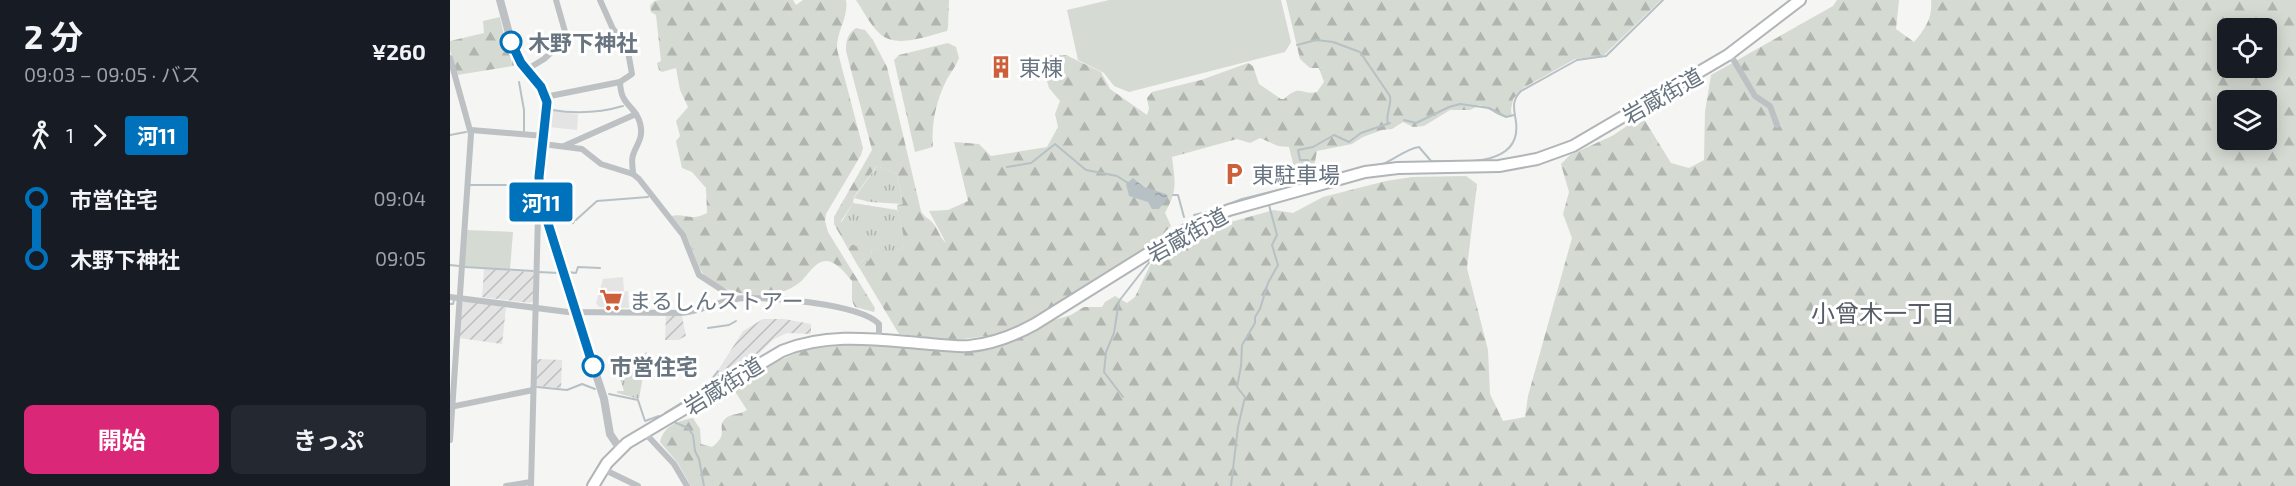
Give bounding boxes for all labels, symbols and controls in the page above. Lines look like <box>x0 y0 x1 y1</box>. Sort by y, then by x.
text: 2 分 <box>24 16 83 56</box>
map controls <box>2217 18 2277 150</box>
button: locate <box>2217 18 2277 78</box>
place label: 木野下神社 <box>528 29 638 55</box>
marker: 木野下神社 <box>500 31 522 53</box>
text: ¥260 <box>372 38 426 64</box>
building icon: 東棟 <box>988 54 1014 80</box>
place label: 東棟 <box>1019 54 1063 80</box>
text: 09:03 – 09:05 · バス <box>24 62 201 86</box>
street label: 岩蔵街道 <box>1617 62 1707 128</box>
button: layers <box>2217 90 2277 150</box>
icon: walk <box>24 119 57 152</box>
icon: forward <box>83 119 116 152</box>
text: 1 <box>66 123 74 147</box>
text: 河11 <box>137 123 176 148</box>
parking icon: 東駐車場 <box>1221 161 1247 187</box>
place label: 東駐車場 <box>1252 161 1340 187</box>
line badge: 河11 <box>506 182 575 222</box>
text: 市営住宅 <box>70 186 158 212</box>
text: 09:04 <box>373 186 426 210</box>
text: 河11 <box>521 190 561 215</box>
street label: 岩蔵街道 <box>1142 201 1232 267</box>
text: 木野下神社 <box>70 246 180 272</box>
text: 09:05 <box>375 246 426 270</box>
supermarket icon: まるしんストアー <box>598 287 624 313</box>
place label: まるしんストアー <box>629 287 804 313</box>
district label: 小曾木一丁目 <box>1811 298 1955 327</box>
street label: 岩蔵街道 <box>679 351 767 419</box>
place label: 市営住宅 <box>610 353 698 379</box>
marker: 市営住宅 <box>582 355 604 377</box>
button: 開始 <box>24 405 219 474</box>
button: きっぷ <box>231 405 426 474</box>

